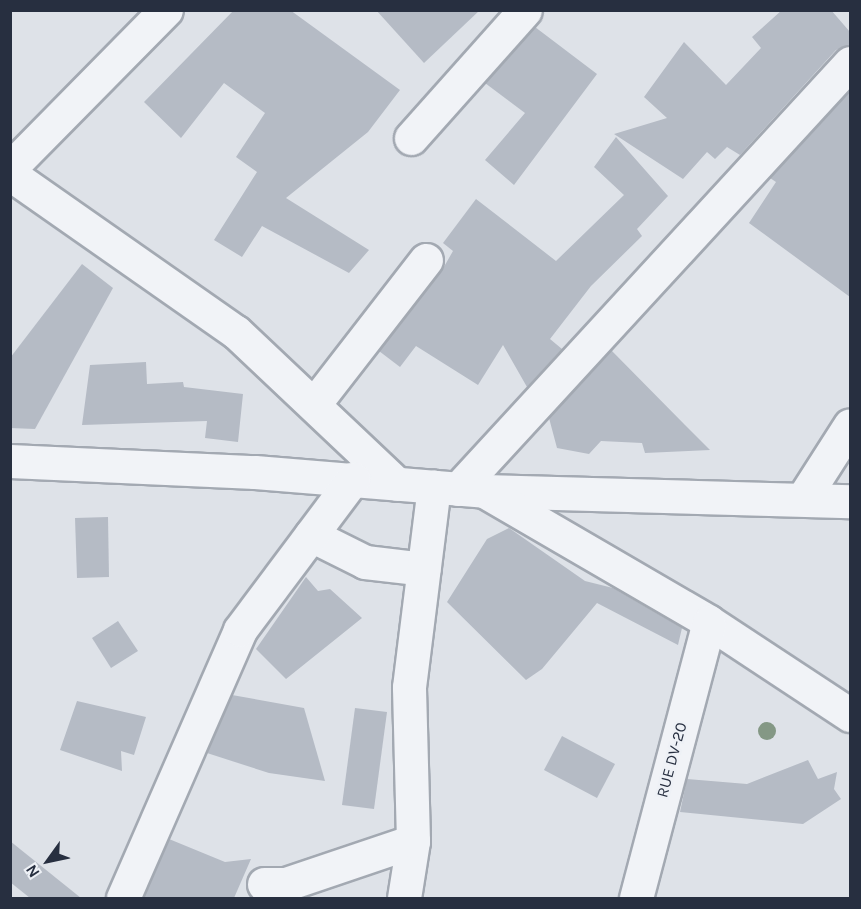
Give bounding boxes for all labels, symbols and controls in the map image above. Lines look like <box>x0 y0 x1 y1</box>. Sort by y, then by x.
street label: RUE DV-20 <box>653 720 691 800</box>
north arrow <box>18 831 78 891</box>
text: N <box>21 861 44 881</box>

